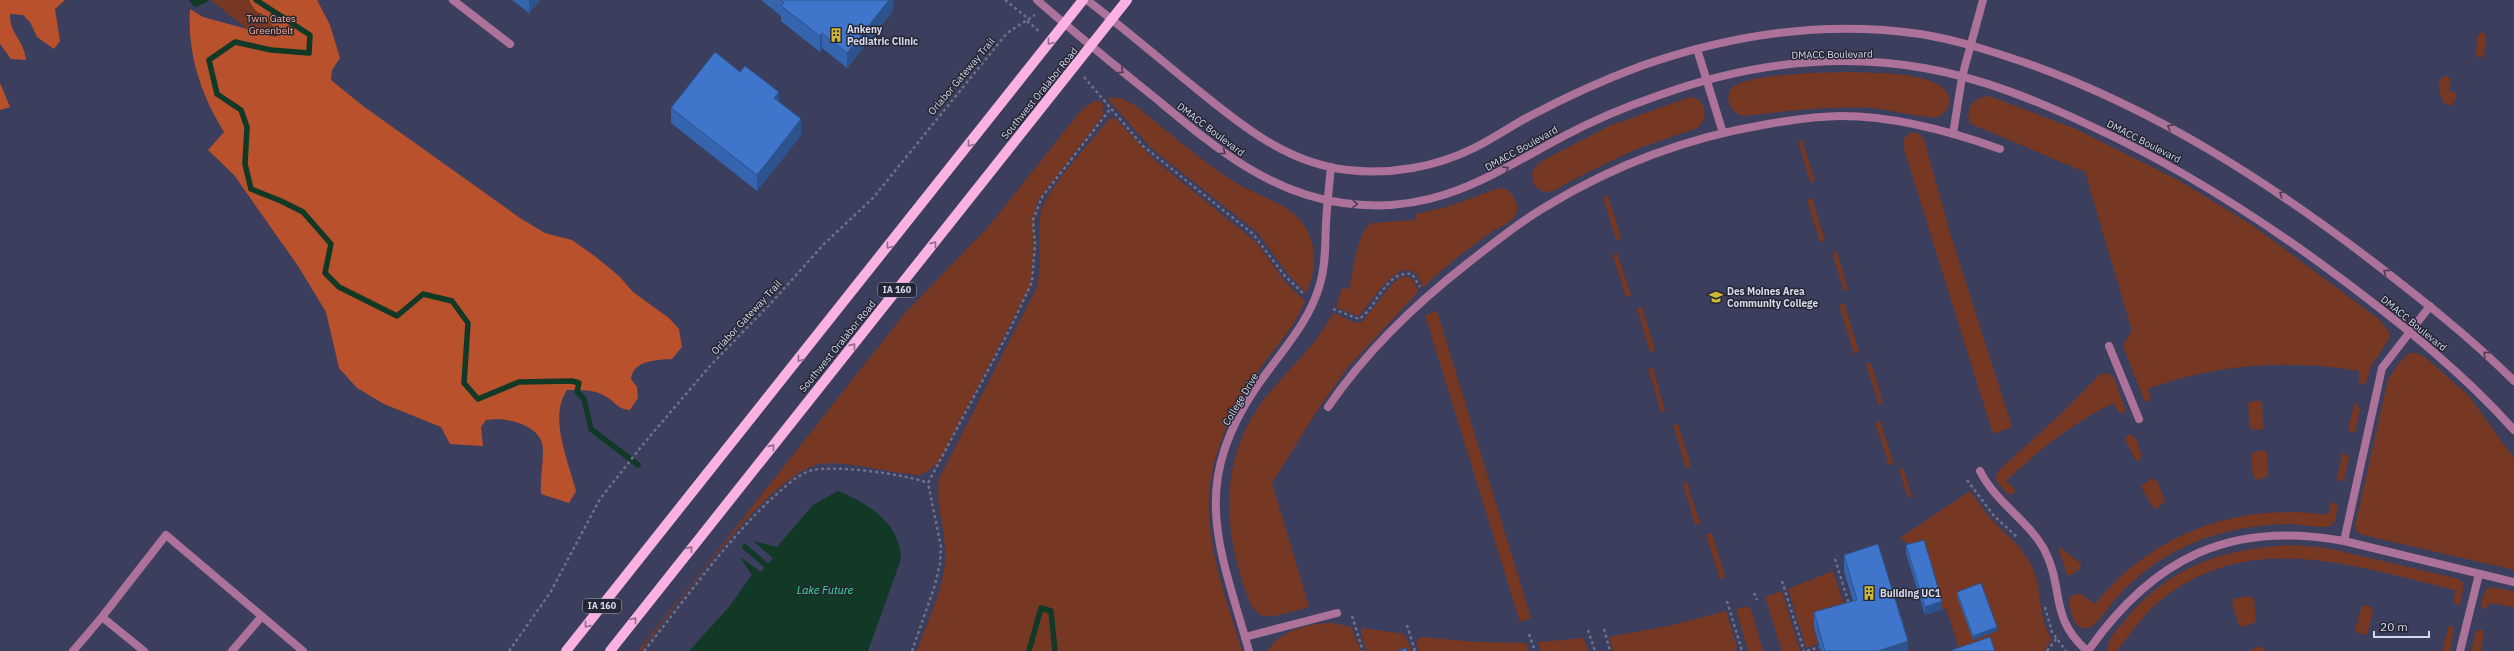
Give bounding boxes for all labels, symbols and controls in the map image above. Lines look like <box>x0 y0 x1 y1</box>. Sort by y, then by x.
park label: Twin Gates Greenbelt <box>246 12 296 37</box>
place label: Ankeny Pediatric Clinic <box>847 23 918 48</box>
building icon: Ankeny Pediatric Clinic <box>828 27 844 43</box>
street label: Orlabor Gateway Trail <box>925 35 998 118</box>
one-way arrow <box>1048 37 1055 44</box>
street label: Southwest Oralabor Road <box>998 45 1080 142</box>
street label: DMACC Boulevard <box>1791 47 1873 62</box>
one-way arrow <box>1117 66 1124 73</box>
street label: DMACC Boulevard <box>1174 100 1247 159</box>
street label: DMACC Boulevard <box>2105 117 2183 166</box>
street label: DMACC Boulevard <box>1483 123 1560 174</box>
one-way arrow <box>2167 124 2174 132</box>
one-way arrow <box>967 139 974 146</box>
one-way arrow <box>1219 147 1226 155</box>
one-way arrow <box>1502 166 1509 173</box>
one-way arrow <box>2279 192 2286 199</box>
one-way arrow <box>1352 200 1358 209</box>
one-way arrow <box>887 241 894 248</box>
one-way arrow <box>929 241 936 248</box>
one-way arrow <box>2383 270 2390 277</box>
street label: Orlabor Gateway Trail <box>708 277 784 357</box>
road number: IA 160 <box>878 283 916 297</box>
place label: Des Moines Area Community College <box>1727 285 1819 310</box>
school or university icon: Des Moines Area Community College <box>1708 289 1724 305</box>
street label: DMACC Boulevard <box>2378 293 2449 354</box>
street label: Southwest Oralabor Road <box>796 298 878 395</box>
one-way arrow <box>848 343 855 350</box>
one-way arrow <box>2483 351 2491 359</box>
one-way arrow <box>797 354 804 361</box>
street label: College Drive <box>1220 370 1261 428</box>
one-way arrow <box>767 445 774 452</box>
one-way arrow <box>686 546 693 553</box>
water label: Lake Future <box>797 583 854 597</box>
building icon: Building UC1 <box>1861 585 1877 601</box>
place label: Building UC1 <box>1880 587 1941 600</box>
road number: IA 160 <box>583 599 621 613</box>
scale bar <box>2374 613 2429 639</box>
one-way arrow <box>629 618 636 625</box>
text: 20 m <box>2380 619 2408 634</box>
one-way arrow <box>585 621 592 628</box>

